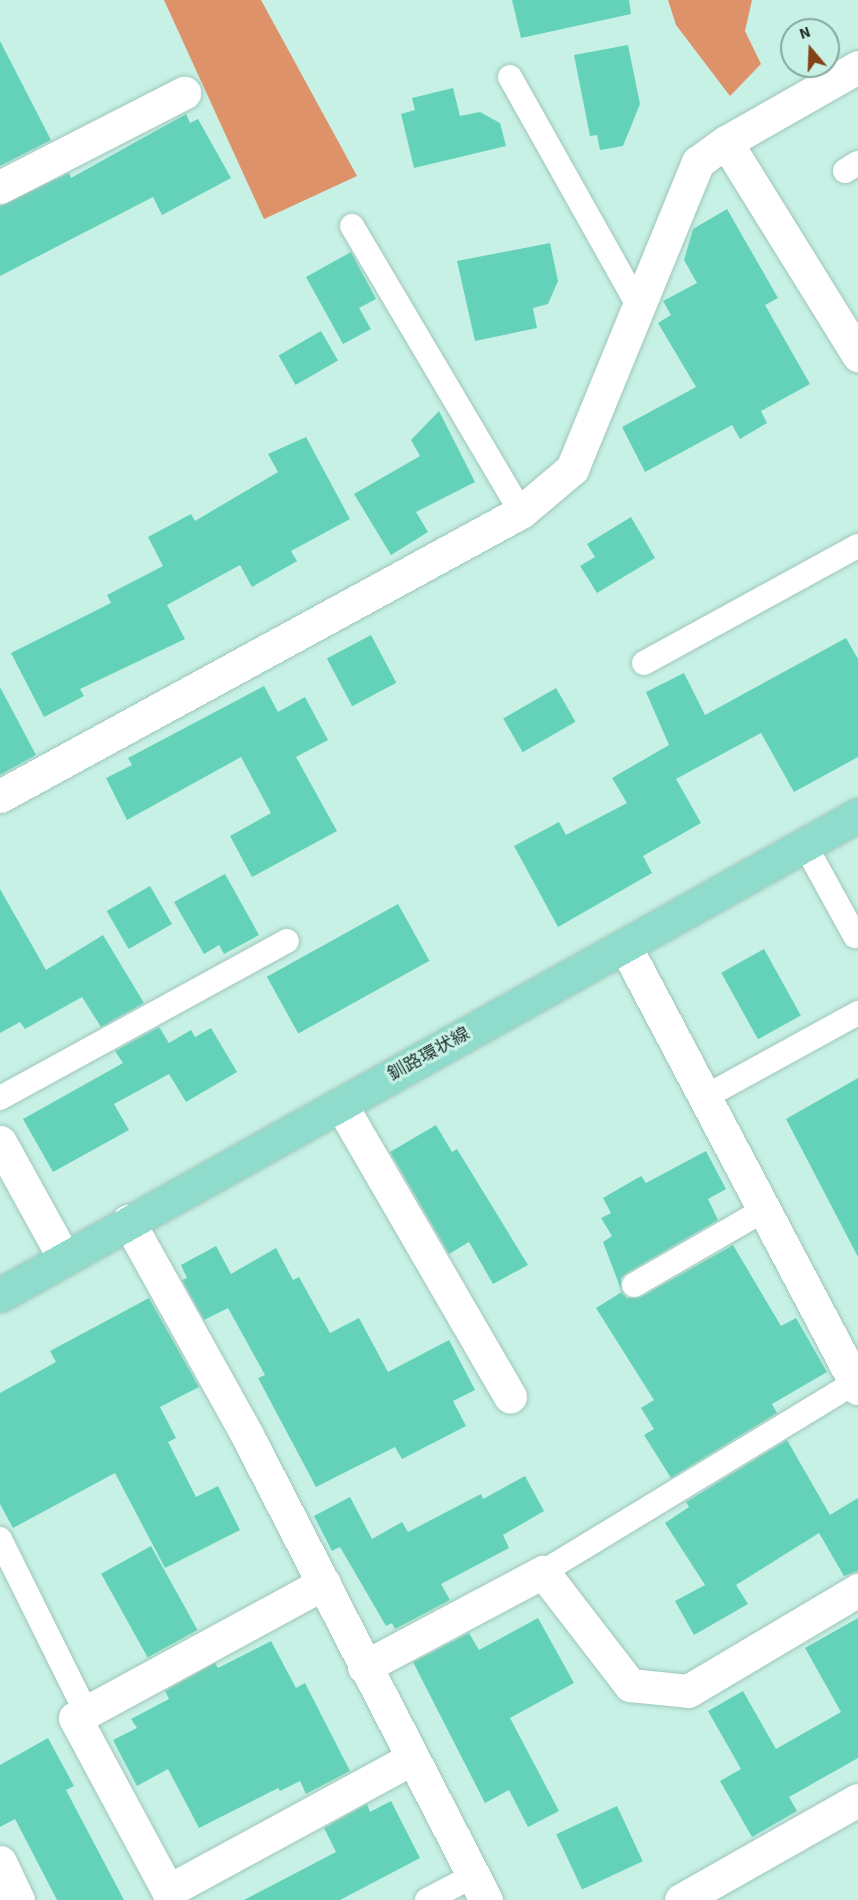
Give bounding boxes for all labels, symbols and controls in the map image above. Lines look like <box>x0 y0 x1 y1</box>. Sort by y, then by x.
north arrow <box>780 18 840 78</box>
text: N <box>796 21 813 45</box>
street label: 釧路環状線 <box>384 1024 474 1086</box>

